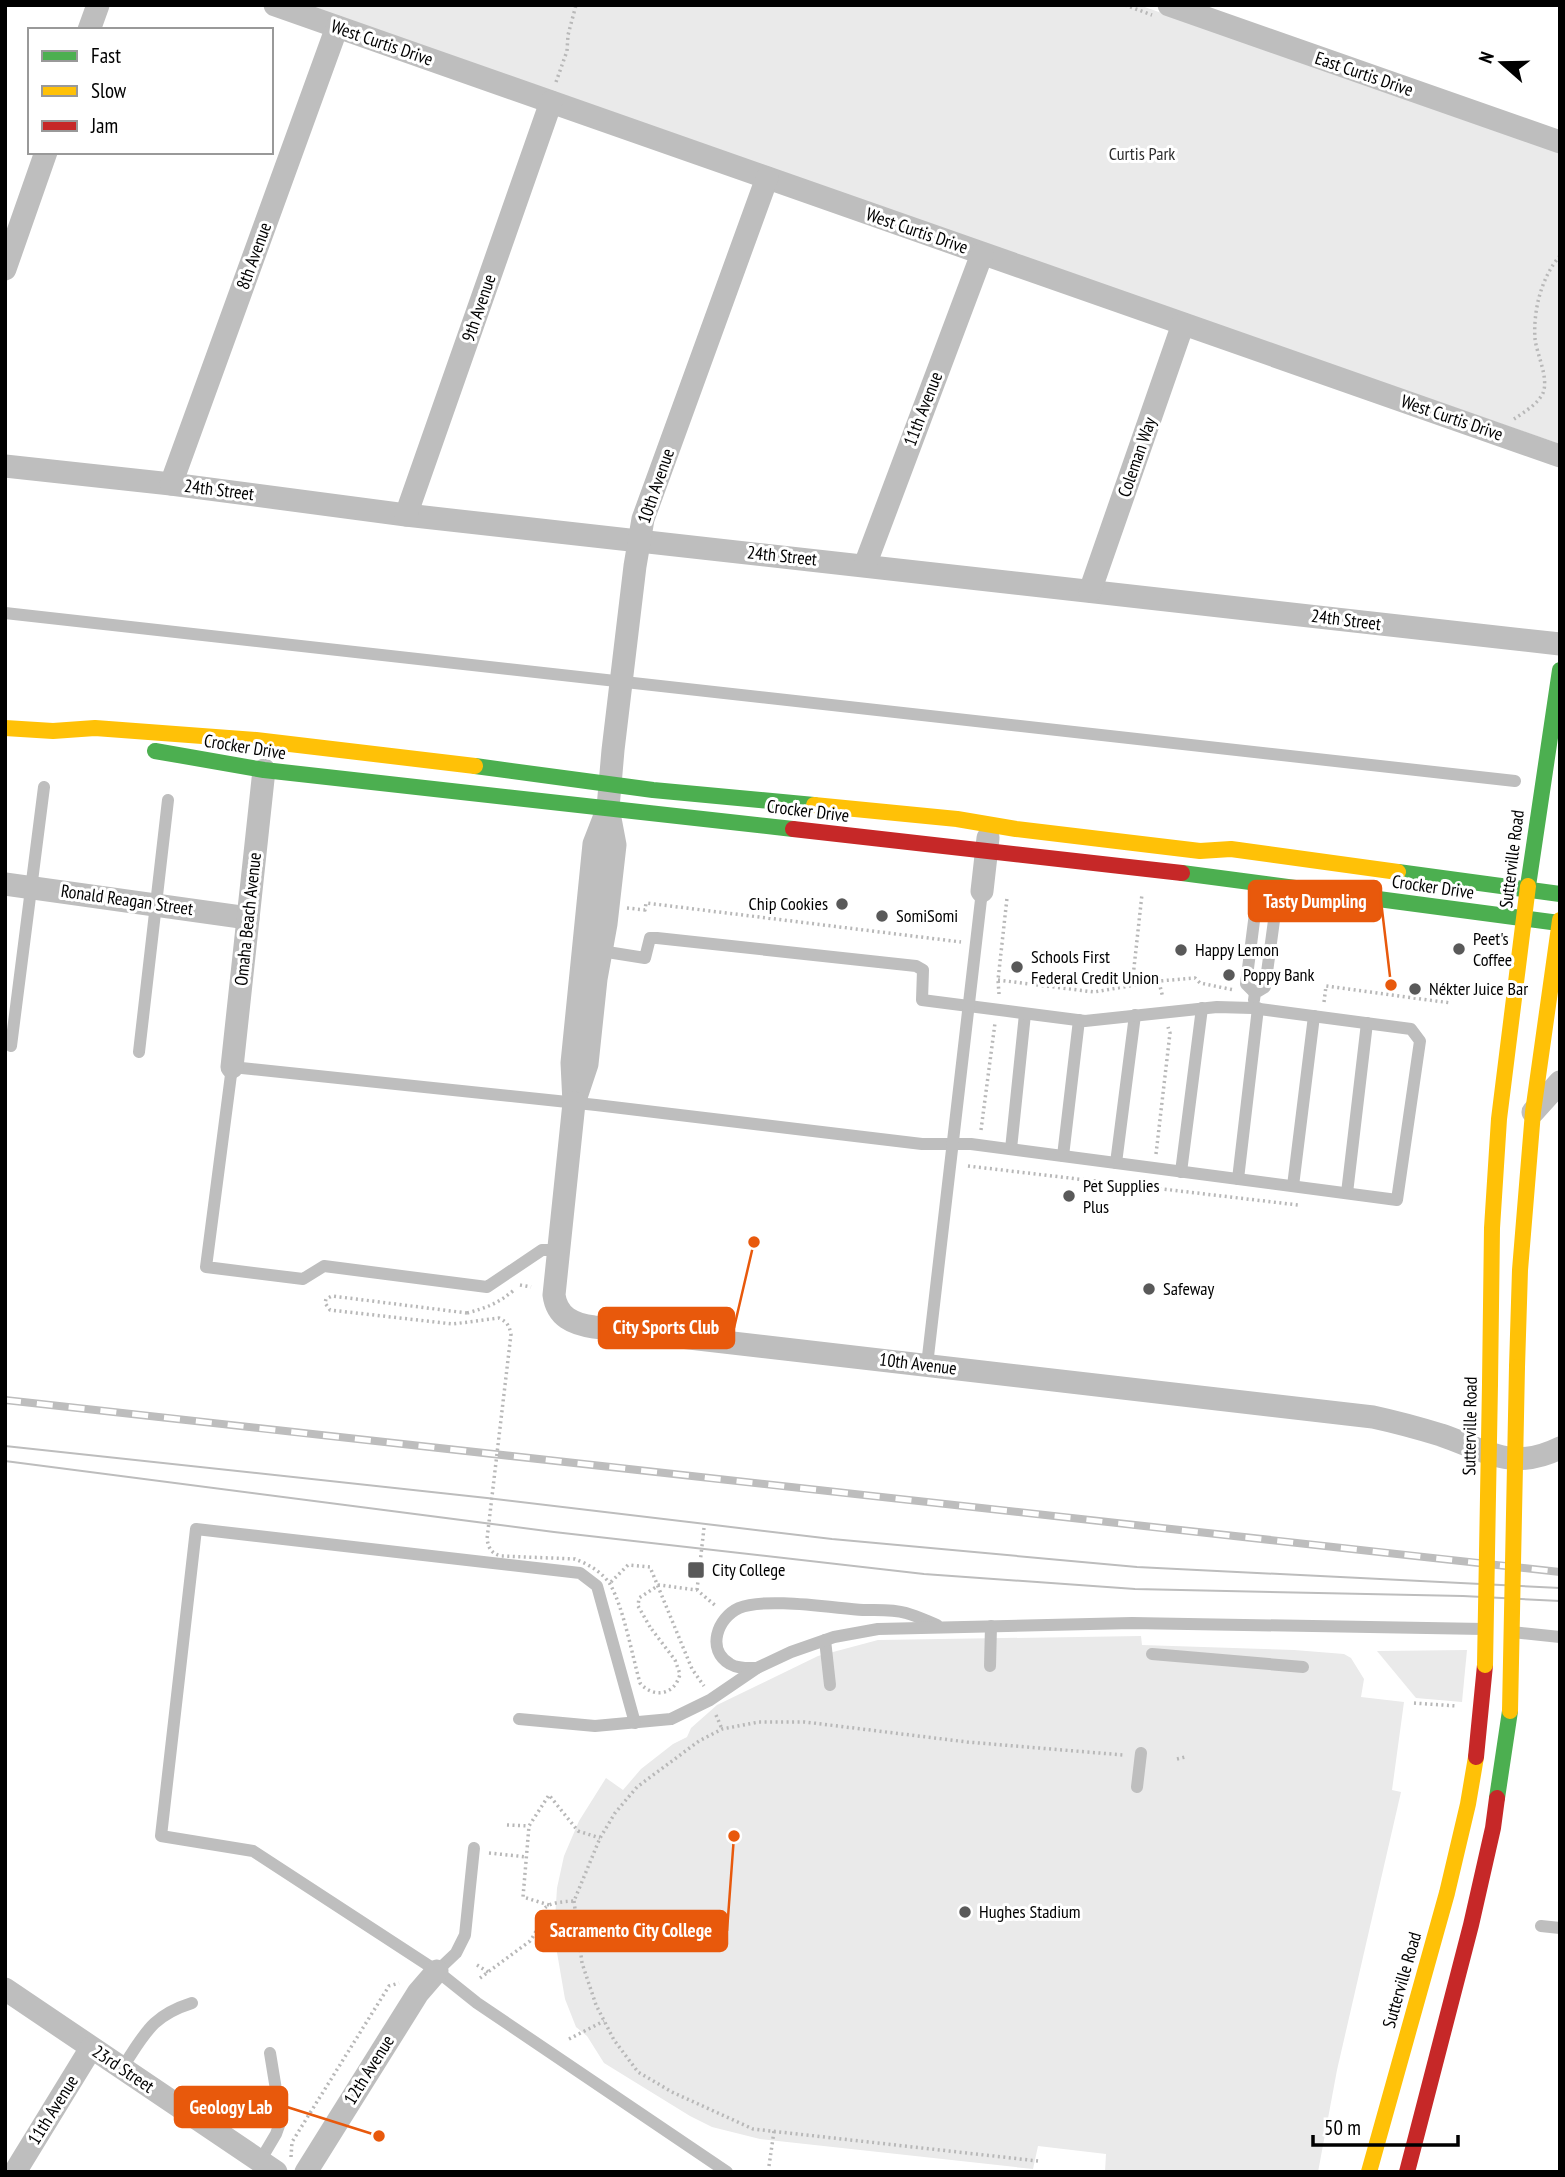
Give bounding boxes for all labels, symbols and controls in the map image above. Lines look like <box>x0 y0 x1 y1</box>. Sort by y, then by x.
street label: West Curtis Drive <box>328 14 436 71</box>
legend <box>28 28 273 154</box>
north arrow <box>1467 28 1537 98</box>
text: Fast <box>91 42 121 69</box>
street label: East Curtis Drive <box>1312 46 1416 101</box>
text: N <box>1473 48 1499 66</box>
text: Slow <box>91 77 127 104</box>
text: Jam <box>90 112 118 139</box>
park label: Curtis Park <box>1109 142 1175 165</box>
street label: West Curtis Drive <box>863 202 971 259</box>
street label: 8th Avenue <box>231 219 276 293</box>
street label: 9th Avenue <box>456 271 501 345</box>
street label: 11th Avenue <box>898 368 947 449</box>
street label: West Curtis Drive <box>1398 389 1506 446</box>
street label: Coleman Way <box>1112 414 1161 500</box>
street label: 10th Avenue <box>632 445 679 526</box>
street label: 24th Street <box>183 474 255 505</box>
street label: 24th Street <box>746 540 818 571</box>
street label: 24th Street <box>1310 604 1382 635</box>
street label: Crocker Drive <box>202 729 288 764</box>
street label: Crocker Drive <box>766 794 851 827</box>
street label: Sutterville Road <box>1494 808 1529 909</box>
street label: Omaha Beach Avenue <box>229 851 266 987</box>
street label: Crocker Drive <box>1390 869 1476 904</box>
street label: Ronald Reagan Street <box>60 879 195 920</box>
callout: Tasty Dumpling <box>1249 881 1381 921</box>
text: Tasty Dumpling <box>1263 889 1367 913</box>
place label: Chip Cookies <box>749 892 828 915</box>
marker: Chip Cookies <box>834 896 850 912</box>
place label: SomiSomi <box>896 904 958 927</box>
marker: SomiSomi <box>874 908 890 924</box>
place label: Peet's Coffee <box>1473 927 1512 971</box>
place label: Happy Lemon <box>1195 938 1279 961</box>
marker: Peet's Coffee <box>1451 941 1467 957</box>
marker: Happy Lemon <box>1173 942 1189 958</box>
place label: Schools First Federal Credit Union <box>1031 945 1159 989</box>
marker: Schools First Federal Credit Union <box>1009 959 1025 975</box>
place label: Poppy Bank <box>1243 963 1314 986</box>
marker: Poppy Bank <box>1221 967 1237 983</box>
place label: Nékter Juice Bar <box>1429 977 1528 1000</box>
marker: Nékter Juice Bar <box>1407 981 1423 997</box>
place label: Pet Supplies Plus <box>1083 1174 1160 1218</box>
marker: Pet Supplies Plus <box>1061 1188 1077 1204</box>
place label: Safeway <box>1163 1277 1214 1300</box>
marker: Safeway <box>1141 1281 1157 1297</box>
callout: City Sports Club <box>599 1308 734 1348</box>
text: City Sports Club <box>613 1315 719 1339</box>
street label: 10th Avenue <box>878 1347 958 1380</box>
street label: Sutterville Road <box>1457 1376 1482 1476</box>
place label: City College <box>712 1558 785 1581</box>
marker: City College <box>686 1560 706 1580</box>
place label: Hughes Stadium <box>979 1900 1081 1923</box>
marker: Hughes Stadium <box>957 1904 973 1920</box>
callout: Sacramento City College <box>536 1911 727 1951</box>
text: Sacramento City College <box>550 1918 712 1942</box>
street label: Sutterville Road <box>1377 1929 1426 2031</box>
street label: 12th Avenue <box>338 2031 399 2109</box>
street label: 23rd Street <box>88 2039 159 2098</box>
street label: 11th Avenue <box>22 2071 83 2149</box>
callout: Geology Lab <box>175 2087 287 2127</box>
text: Geology Lab <box>190 2095 272 2119</box>
scale bar <box>1313 2104 1458 2148</box>
text: 50 m <box>1324 2114 1361 2141</box>

